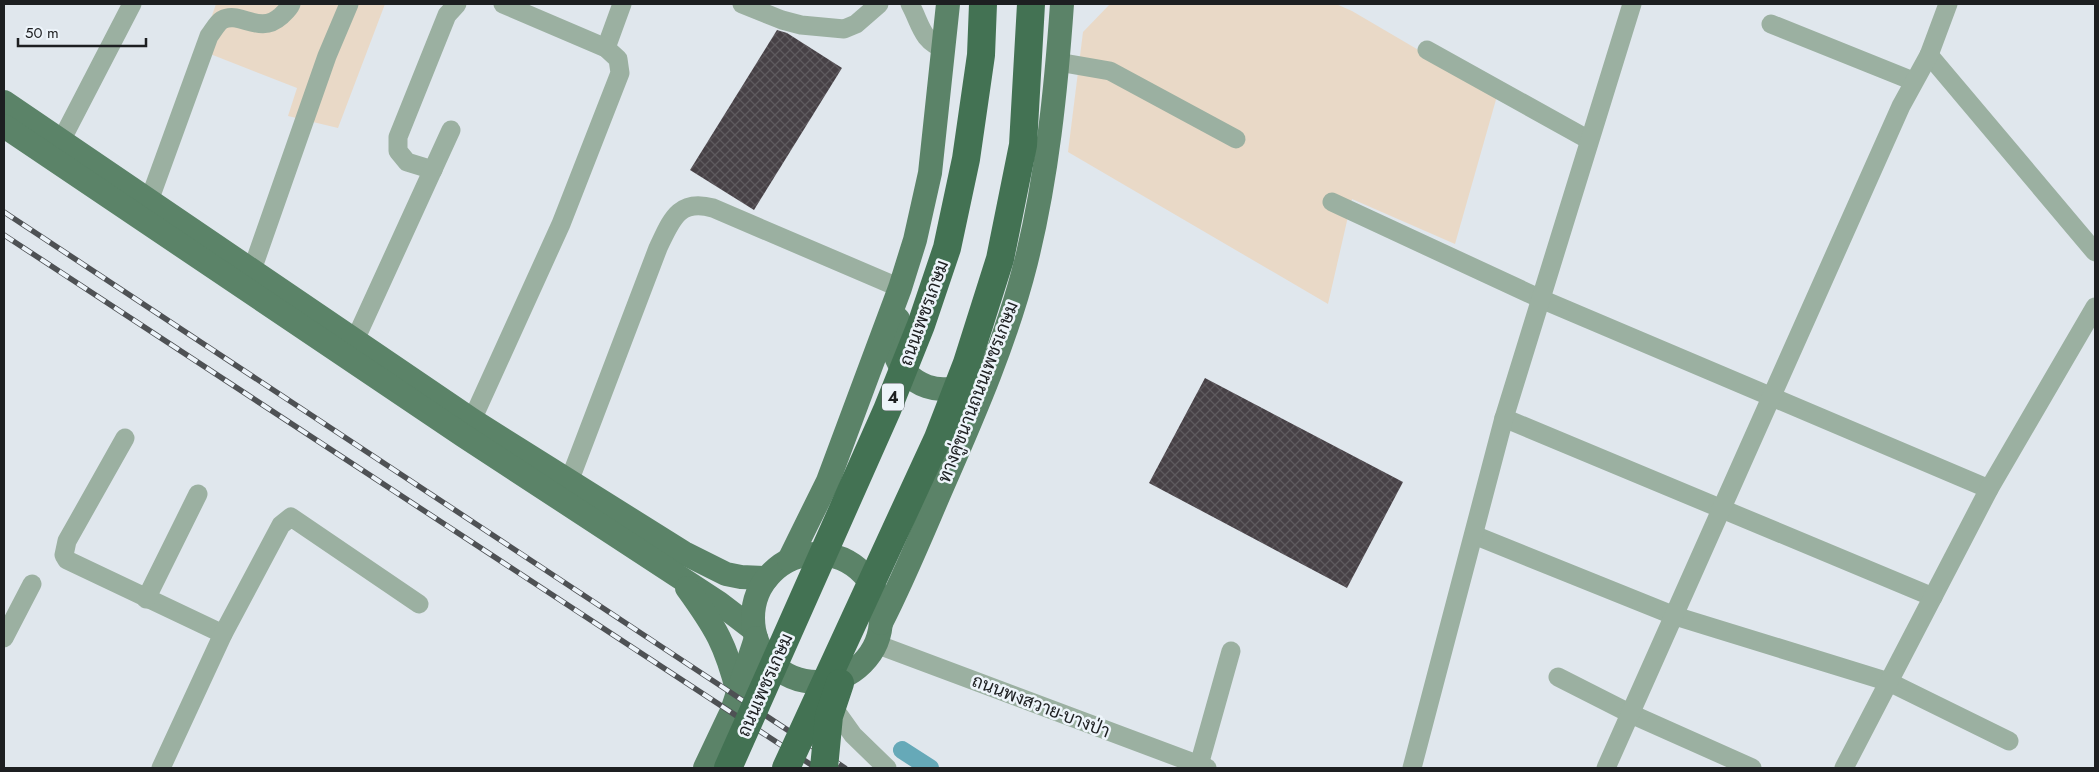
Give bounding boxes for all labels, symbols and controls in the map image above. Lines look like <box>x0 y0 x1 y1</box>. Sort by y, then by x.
scale bar <box>18 15 145 47</box>
text: 50 m <box>25 22 59 44</box>
street label: ถนนเพชรเกษม <box>893 257 955 369</box>
street label: ทางคู่ขนานถนนเพชรเกษม <box>931 297 1025 487</box>
road number: 4 <box>882 384 904 411</box>
street label: ถนนเพชรเกษม <box>731 629 799 741</box>
street label: ถนนพงสวาย-บางป่า <box>968 668 1114 744</box>

